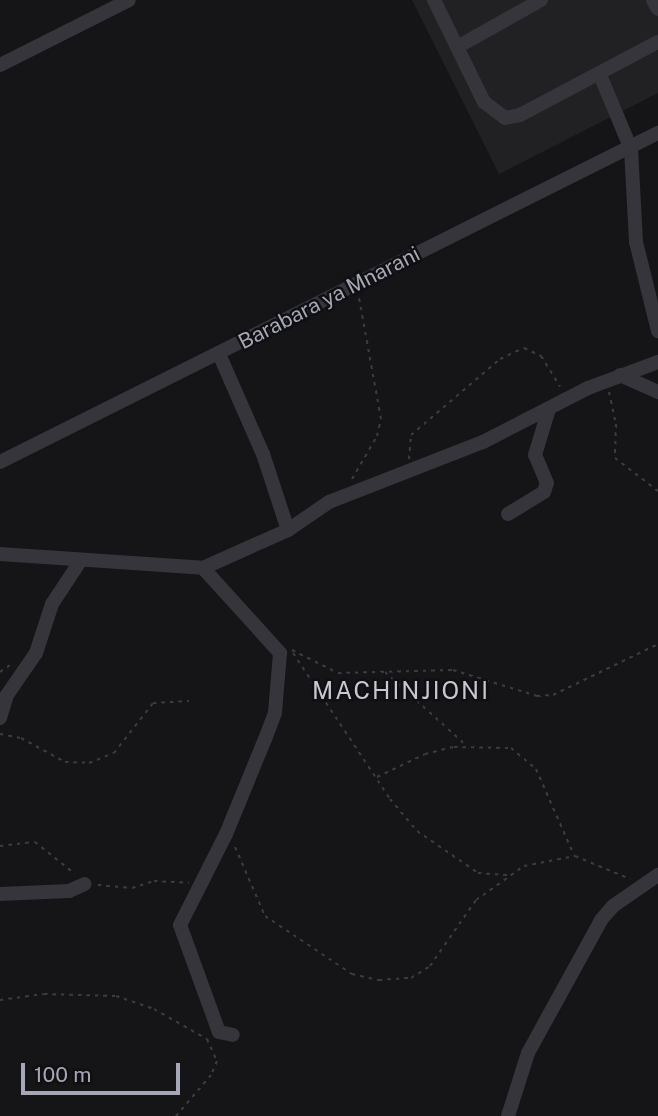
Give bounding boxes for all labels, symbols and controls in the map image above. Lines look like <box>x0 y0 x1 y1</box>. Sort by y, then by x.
street label: Barabara ya Mnarani <box>234 241 424 355</box>
district label: MACHINJIONI <box>313 677 489 705</box>
scale bar <box>24 1050 184 1094</box>
text: 100 m <box>34 1062 91 1087</box>

